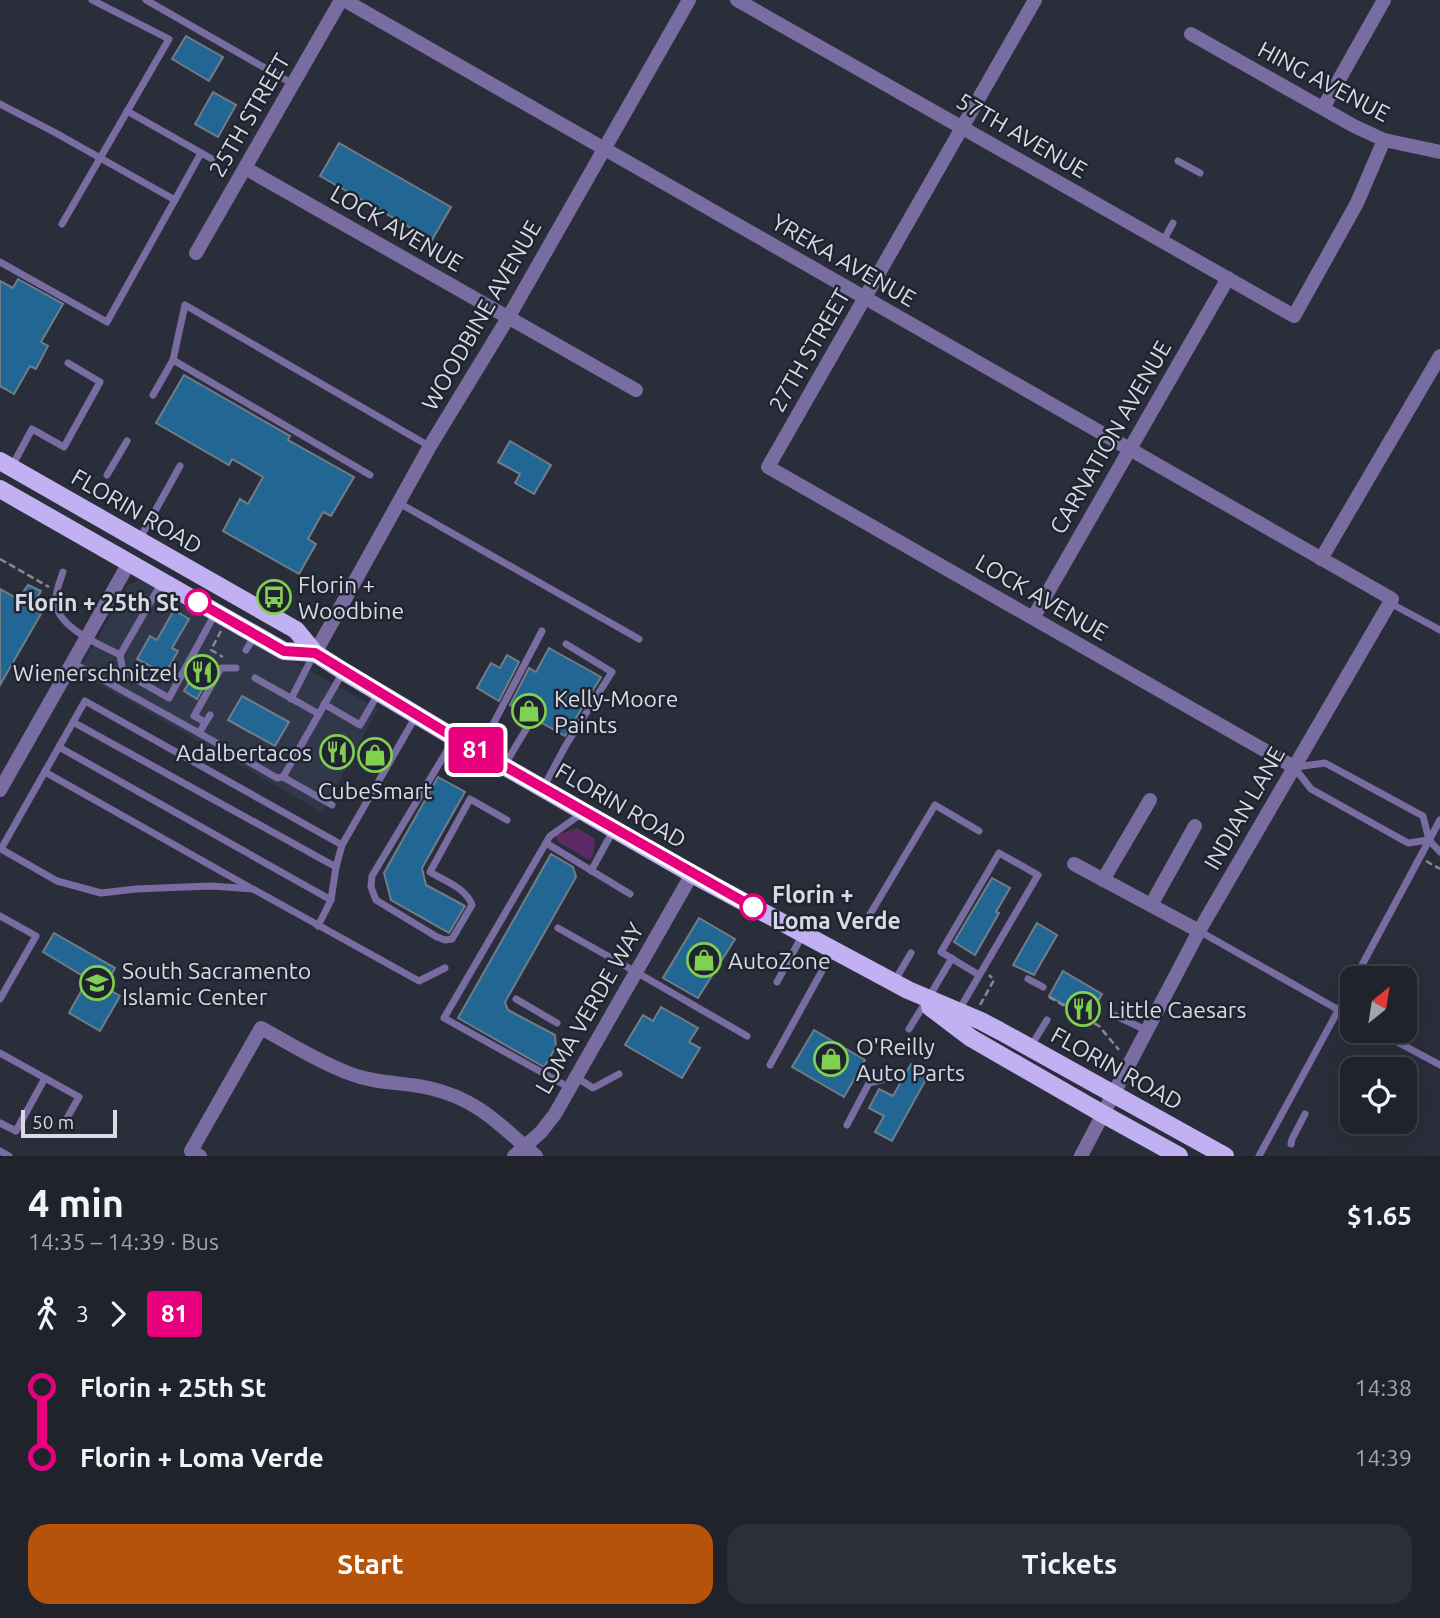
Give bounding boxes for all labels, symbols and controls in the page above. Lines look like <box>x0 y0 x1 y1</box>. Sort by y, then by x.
street label: HING AVENUE <box>1254 36 1394 126</box>
street label: 25TH STREET <box>204 49 294 181</box>
street label: 57TH AVENUE <box>952 88 1092 182</box>
street label: LOCK AVENUE <box>326 180 468 276</box>
street label: YREKA AVENUE <box>768 209 920 311</box>
street label: WOODBINE AVENUE <box>417 216 545 414</box>
street label: 27TH STREET <box>764 284 854 416</box>
street label: CARNATION AVENUE <box>1045 336 1175 538</box>
street label: FLORIN ROAD <box>68 464 206 558</box>
street label: LOCK AVENUE <box>971 549 1113 645</box>
place label: Florin + Woodbine <box>298 572 404 623</box>
bus stop icon: Florin + Woodbine <box>255 578 293 616</box>
marker: Florin + 25th St <box>185 589 211 615</box>
place label: Florin + 25th St <box>14 590 179 615</box>
restaurant icon: Wienerschnitzel <box>183 653 221 691</box>
place label: Wienerschnitzel <box>13 660 178 685</box>
place label: Kelly-Moore Paints <box>554 686 678 737</box>
shop icon: Kelly-Moore Paints <box>510 692 548 730</box>
line badge: 81 <box>444 727 508 773</box>
restaurant icon: Adalbertacos <box>318 733 356 771</box>
shop icon: CubeSmart <box>356 736 394 774</box>
text: 81 <box>462 736 490 763</box>
place label: Adalbertacos <box>176 740 312 765</box>
street label: INDIAN LANE <box>1199 742 1289 874</box>
street label: FLORIN ROAD <box>552 758 690 852</box>
place label: CubeSmart <box>318 778 432 803</box>
place label: Florin + Loma Verde <box>772 882 901 933</box>
marker: Florin + Loma Verde <box>740 894 766 920</box>
street label: LOMA VERDE WAY <box>530 918 648 1098</box>
shop icon: AutoZone <box>685 941 723 979</box>
place label: AutoZone <box>728 948 831 973</box>
place label: South Sacramento Islamic Center <box>122 958 311 1009</box>
school or university icon: South Sacramento Islamic Center <box>78 964 116 1002</box>
north arrow <box>1340 966 1418 1043</box>
map controls <box>1340 966 1417 1134</box>
restaurant icon: Little Caesars <box>1064 990 1102 1028</box>
place label: Little Caesars <box>1108 997 1247 1022</box>
street label: FLORIN ROAD <box>1047 1022 1187 1114</box>
place label: O'Reilly Auto Parts <box>856 1034 965 1085</box>
shop icon: O'Reilly Auto Parts <box>812 1040 850 1078</box>
button: locate <box>1340 1057 1417 1134</box>
scale bar <box>21 1107 117 1139</box>
text: 50 m <box>32 1111 74 1133</box>
text: 4 min <box>28 1182 124 1224</box>
text: $1.65 <box>1347 1201 1412 1230</box>
text: 14:35 – 14:39 · Bus <box>28 1229 219 1254</box>
icon: walk <box>28 1295 66 1333</box>
icon: forward <box>99 1295 137 1333</box>
text: 81 <box>161 1300 188 1327</box>
text: 3 <box>76 1301 89 1326</box>
text: Florin + 25th St <box>80 1373 266 1402</box>
text: 14:38 <box>1354 1375 1412 1400</box>
text: Florin + Loma Verde <box>80 1443 324 1472</box>
text: 14:39 <box>1354 1445 1412 1470</box>
button: Start <box>28 1524 713 1604</box>
button: Tickets <box>727 1524 1412 1604</box>

